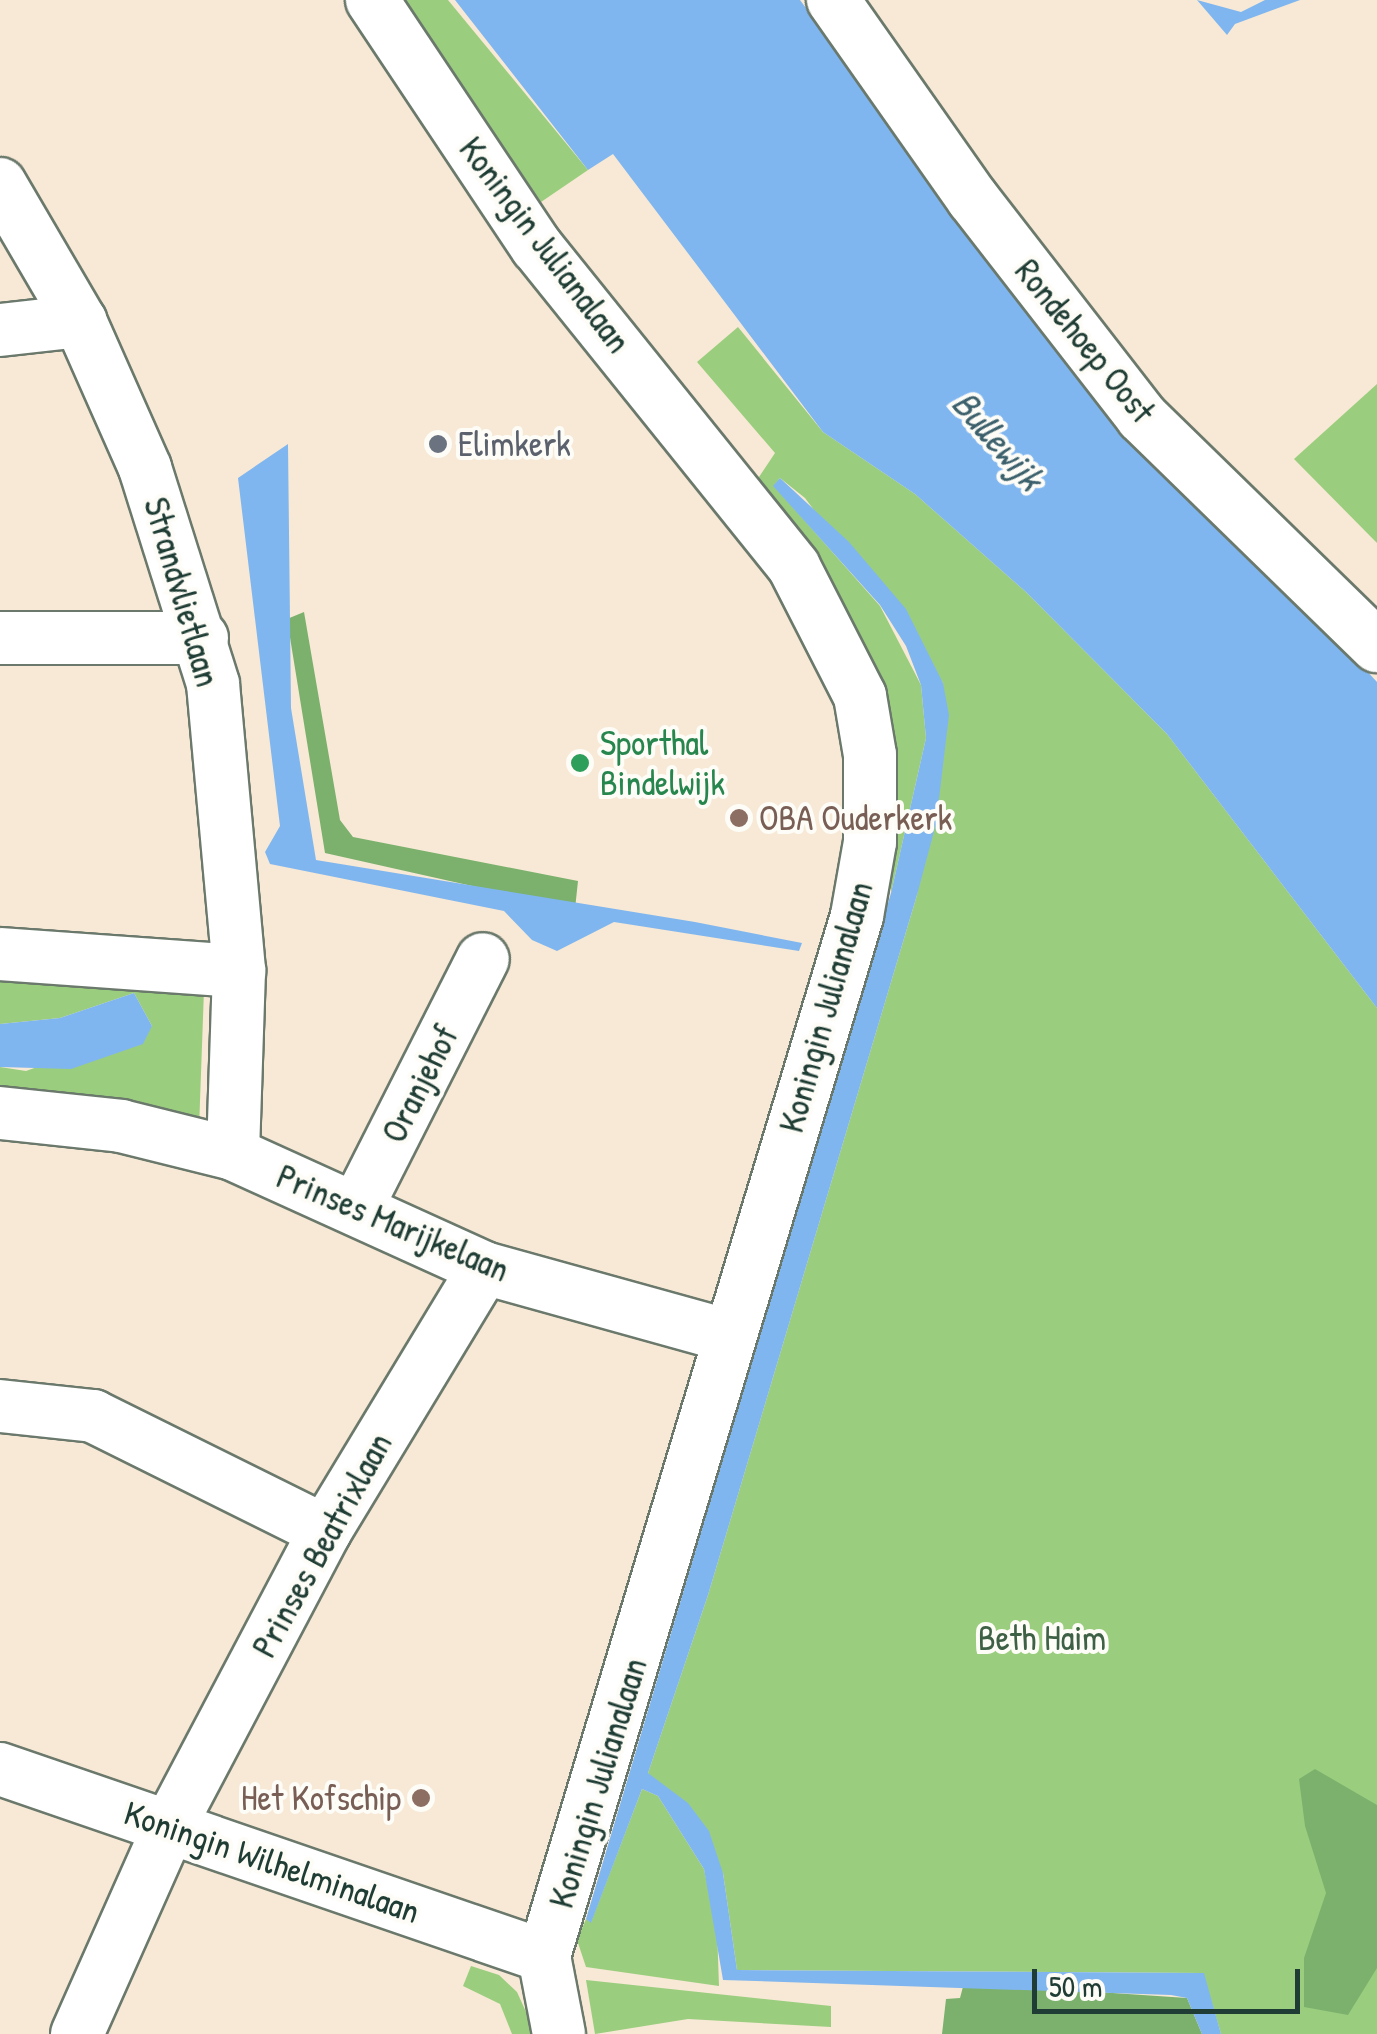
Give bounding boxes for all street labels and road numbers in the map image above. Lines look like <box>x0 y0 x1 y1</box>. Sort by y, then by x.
street label: Koningin Julianalaan <box>450 129 640 361</box>
street label: Rondehoep Oost <box>1006 251 1164 431</box>
street label: Strandvlietlaan <box>135 493 229 691</box>
street label: Koningin Julianalaan <box>770 877 882 1137</box>
street label: Oranjehof <box>373 1018 467 1150</box>
street label: Prinses Marijkelaan <box>271 1155 515 1291</box>
street label: Prinses Beatrixlaan <box>243 1426 401 1664</box>
street label: Koningin Julianalaan <box>540 1653 656 1913</box>
street label: Koningin Wilhelminalaan <box>119 1792 425 1932</box>

